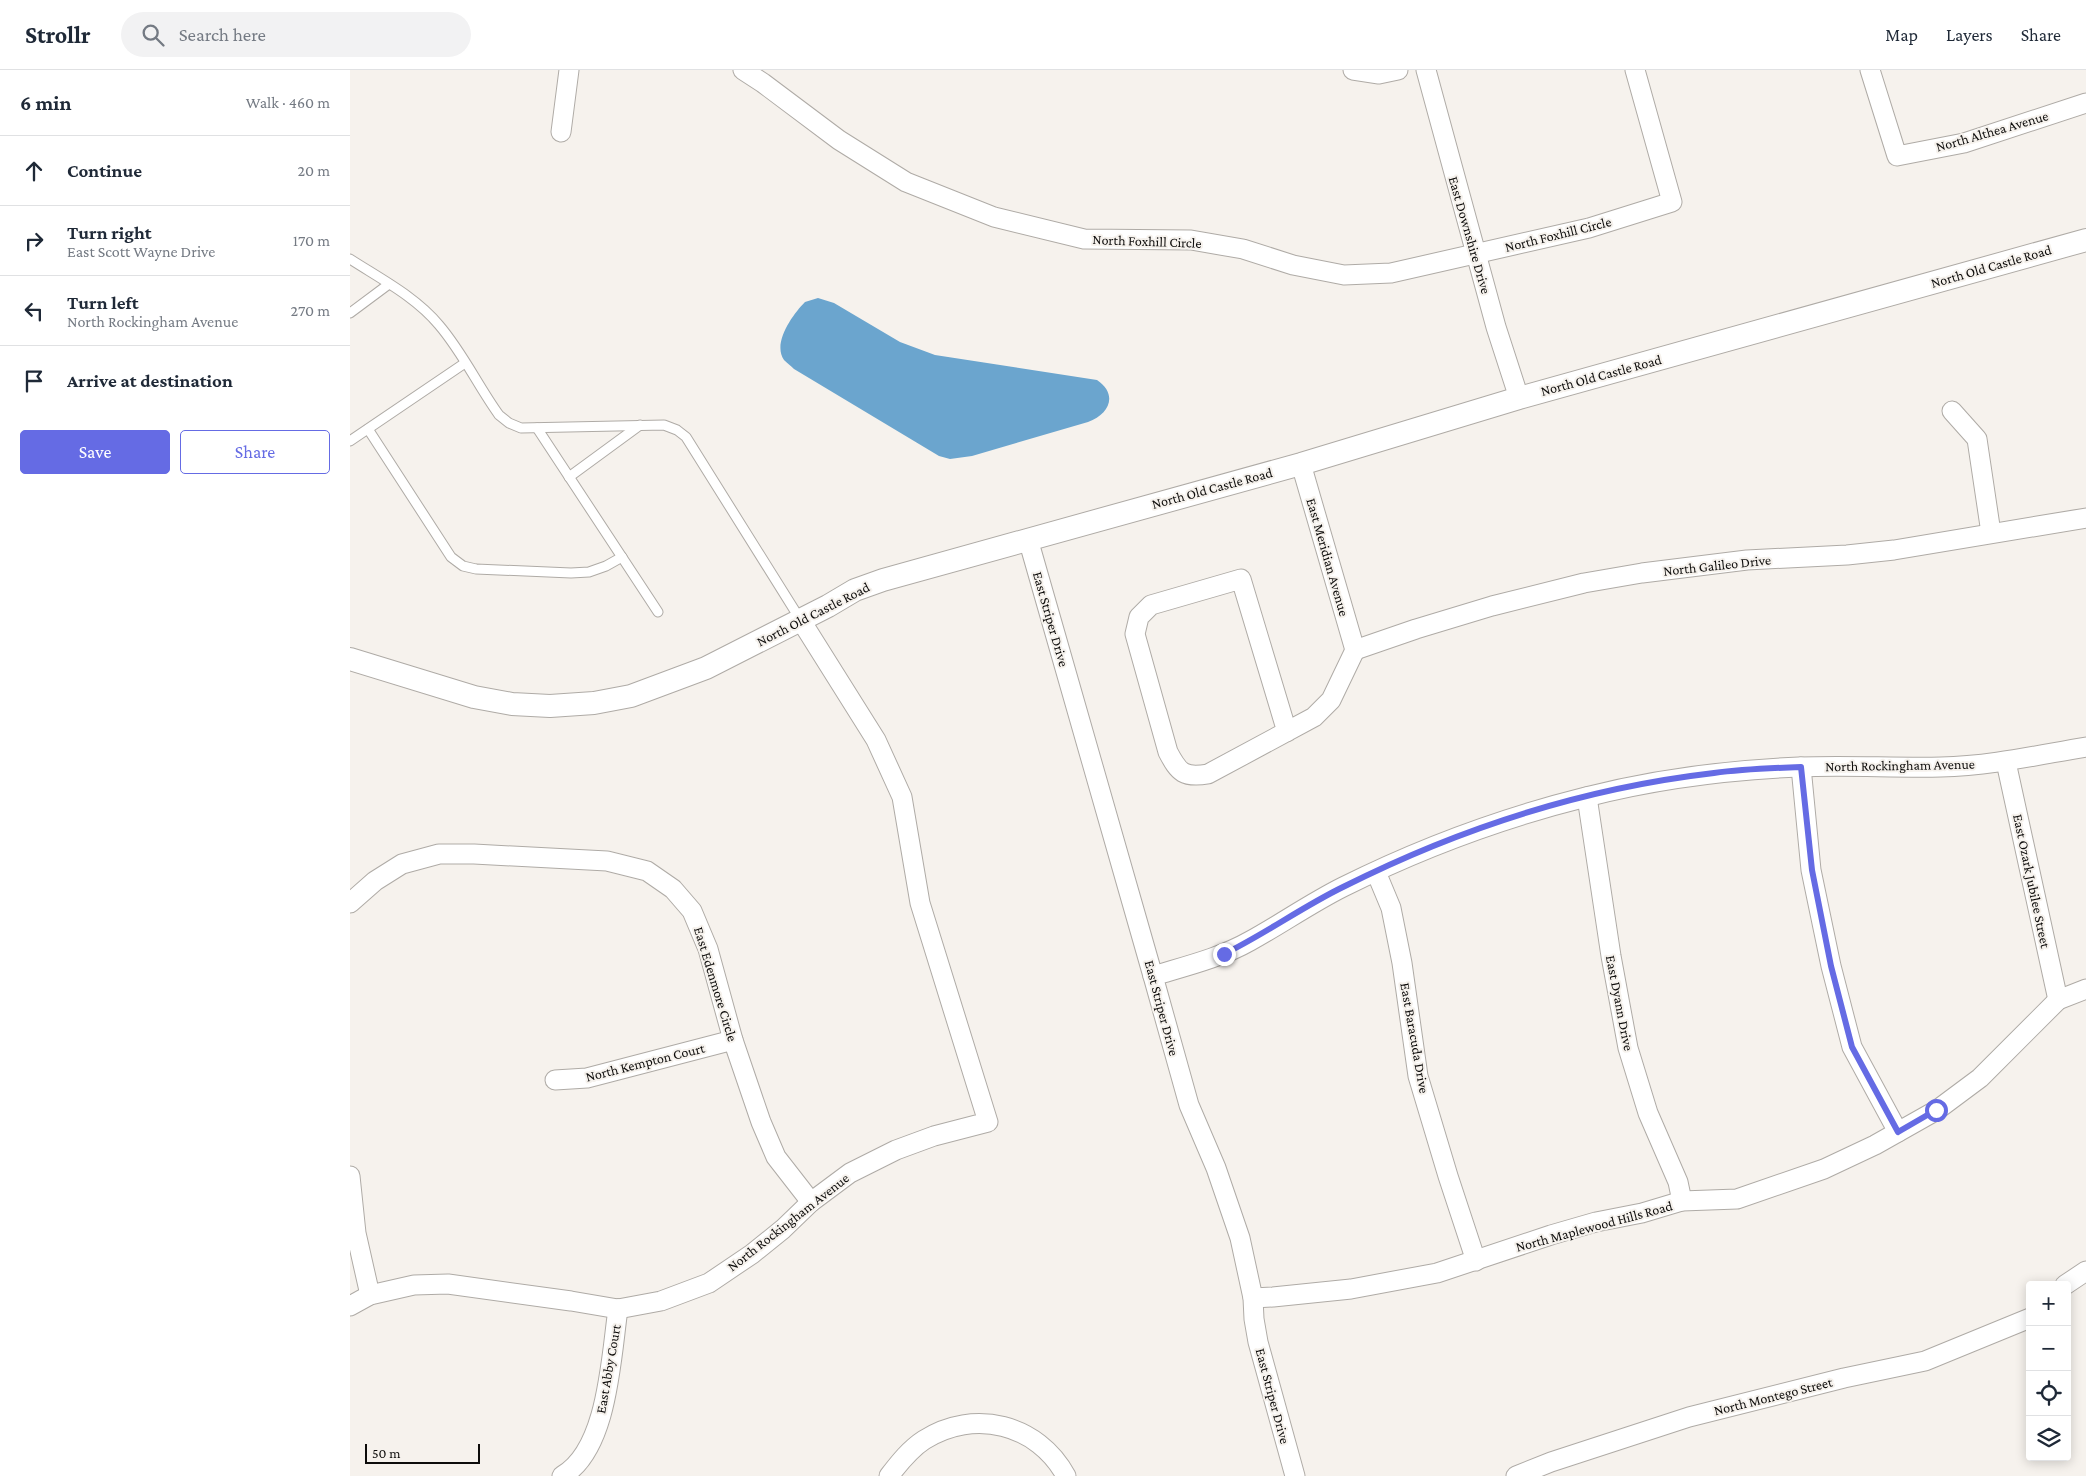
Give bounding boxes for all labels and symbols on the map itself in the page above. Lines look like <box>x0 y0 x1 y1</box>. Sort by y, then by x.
street label: North Althea Avenue <box>1934 107 2050 155</box>
street label: East Downshire Drive <box>1446 174 1494 296</box>
street label: North Foxhill Circle <box>1503 213 1613 255</box>
street label: North Foxhill Circle <box>1092 231 1202 251</box>
street label: North Old Castle Road <box>1929 241 2054 291</box>
street label: North Old Castle Road <box>1539 351 1664 399</box>
street label: North Old Castle Road <box>1150 464 1275 512</box>
street label: East Meridian Avenue <box>1303 496 1353 618</box>
street label: North Galileo Drive <box>1662 551 1772 579</box>
street label: East Striper Drive <box>1030 570 1072 668</box>
street label: North Old Castle Road <box>754 578 873 649</box>
street label: North Rockingham Avenue <box>1825 756 1975 774</box>
street label: East Ozark Jubilee Street <box>2010 812 2054 950</box>
street label: East Edenmore Circle <box>691 925 741 1043</box>
route end <box>1213 943 1236 966</box>
street label: East Dyann Drive <box>1603 954 1637 1052</box>
street label: East Striper Drive <box>1142 958 1182 1058</box>
street label: East Baracuda Drive <box>1397 981 1433 1095</box>
street label: North Kempton Court <box>584 1039 707 1085</box>
route start <box>1925 1099 1948 1122</box>
street label: North Rockingham Avenue <box>724 1170 852 1274</box>
street label: North Maplewood Hills Road <box>1514 1197 1675 1255</box>
street label: East Abby Court <box>592 1323 624 1415</box>
street label: East Striper Drive <box>1253 1346 1293 1446</box>
street label: North Montego Street <box>1712 1373 1834 1418</box>
scale bar <box>365 1441 480 1464</box>

